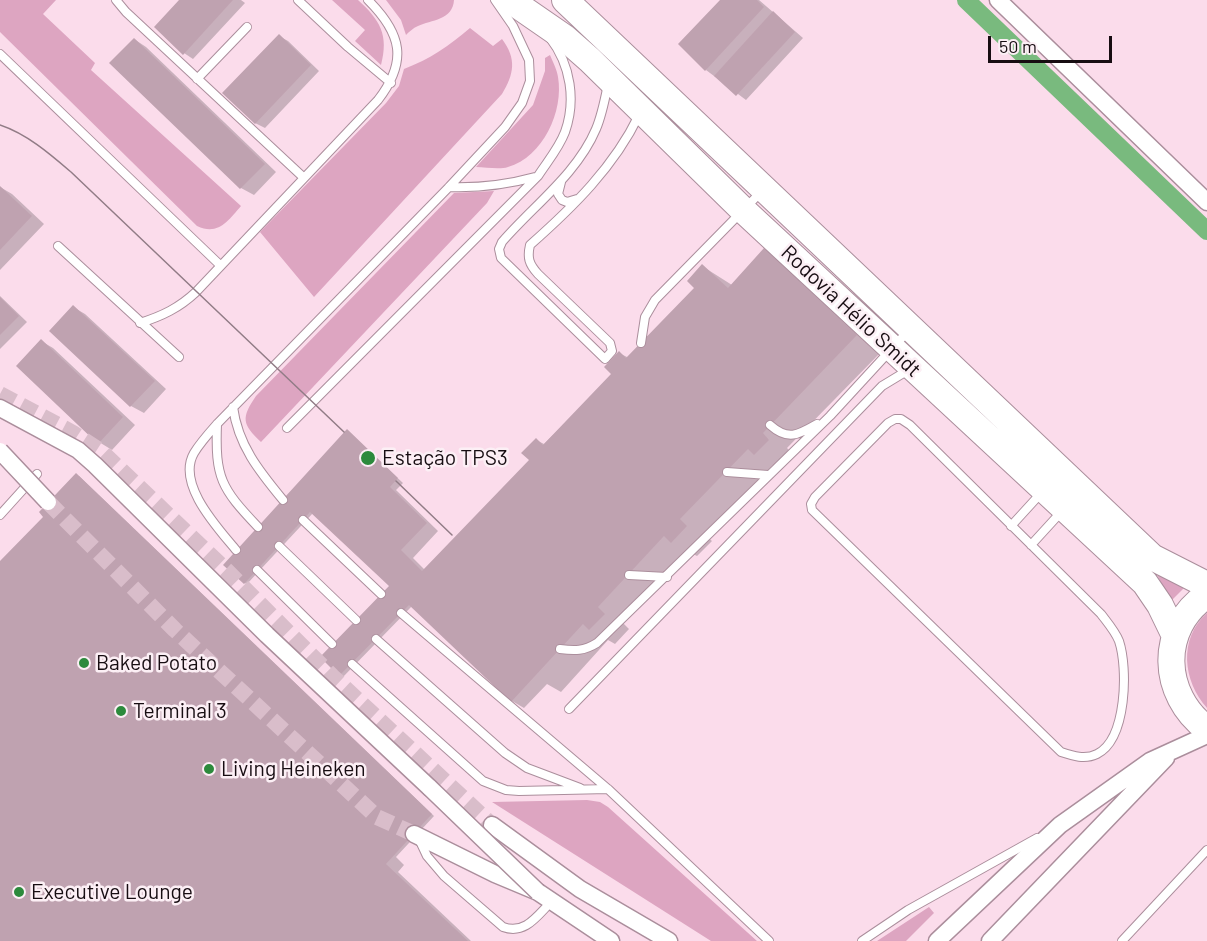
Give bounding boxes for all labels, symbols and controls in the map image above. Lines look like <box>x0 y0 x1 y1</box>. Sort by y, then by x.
scale bar <box>991 24 1116 62</box>
text: 50 m <box>999 35 1037 57</box>
street label: Rodovia Hélio Smidt <box>776 240 926 382</box>
place label: Estação TPS3 <box>382 445 508 471</box>
marker: Estação TPS3 <box>359 449 377 467</box>
place label: Baked Potato <box>96 650 217 676</box>
marker: Baked Potato <box>77 656 91 670</box>
place label: Terminal 3 <box>133 698 227 724</box>
marker: Terminal 3 <box>114 704 128 718</box>
place label: Living Heineken <box>221 756 366 782</box>
marker: Living Heineken <box>202 762 216 776</box>
place label: Executive Lounge <box>31 879 193 905</box>
marker: Executive Lounge <box>12 885 26 899</box>

